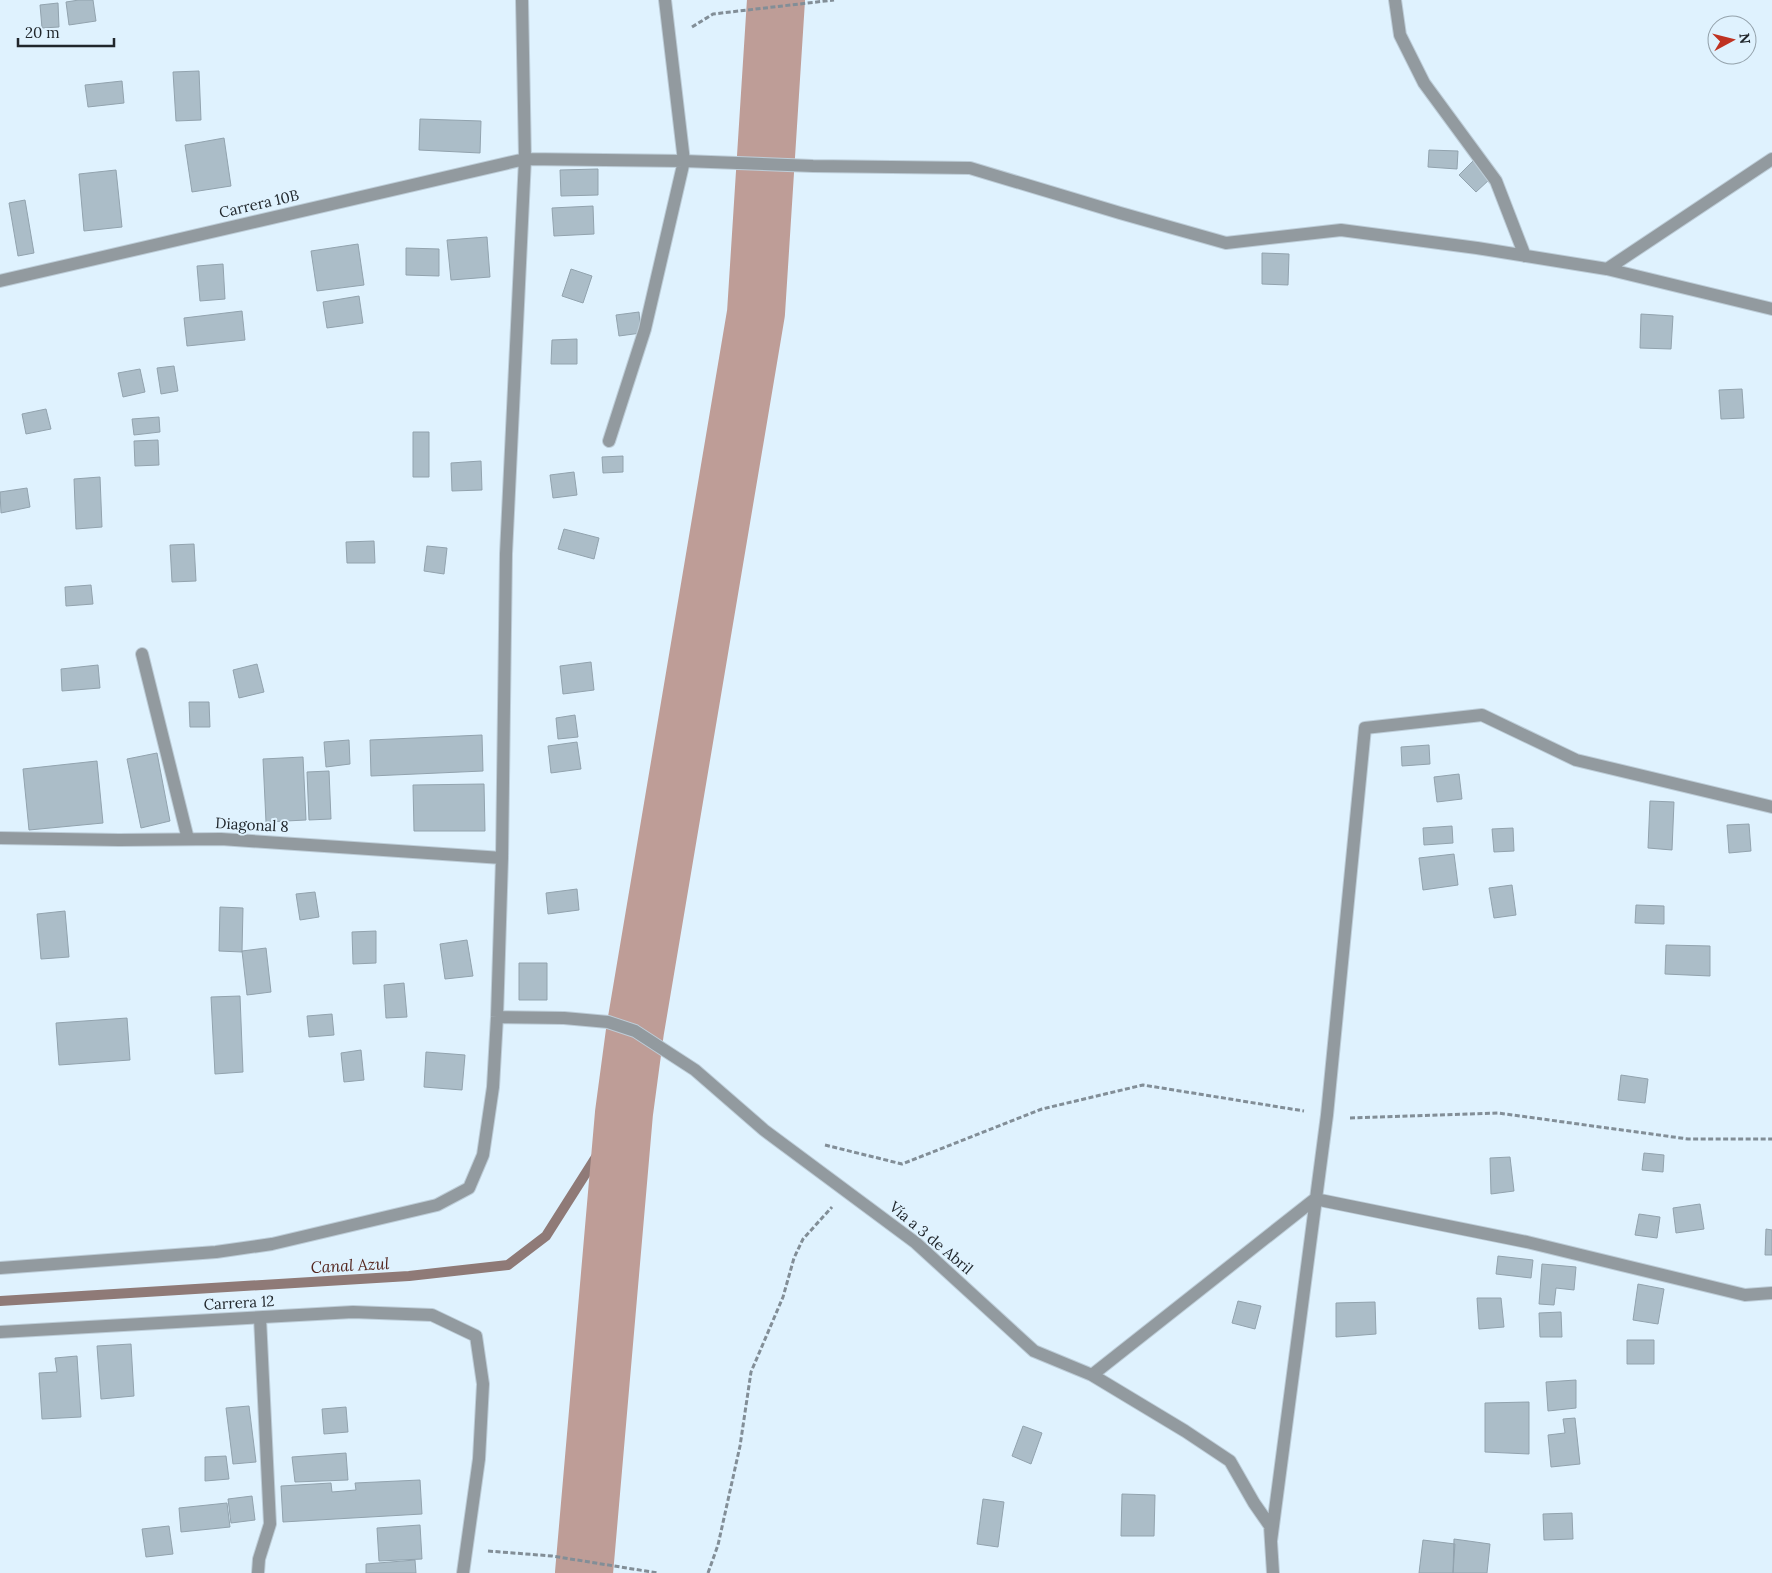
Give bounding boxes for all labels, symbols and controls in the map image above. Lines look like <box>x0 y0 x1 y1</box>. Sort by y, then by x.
scale bar <box>18 15 114 47</box>
north arrow <box>1707 15 1757 65</box>
text: 20 m <box>25 23 60 42</box>
text: N <box>1735 32 1755 45</box>
street label: Carrera 10B <box>217 185 301 222</box>
street label: Diagonal 8 <box>215 813 289 836</box>
street label: Vía a 3 de Abril <box>885 1196 977 1278</box>
water label: Canal Azul <box>310 1253 390 1277</box>
street label: Carrera 12 <box>203 1291 275 1314</box>

